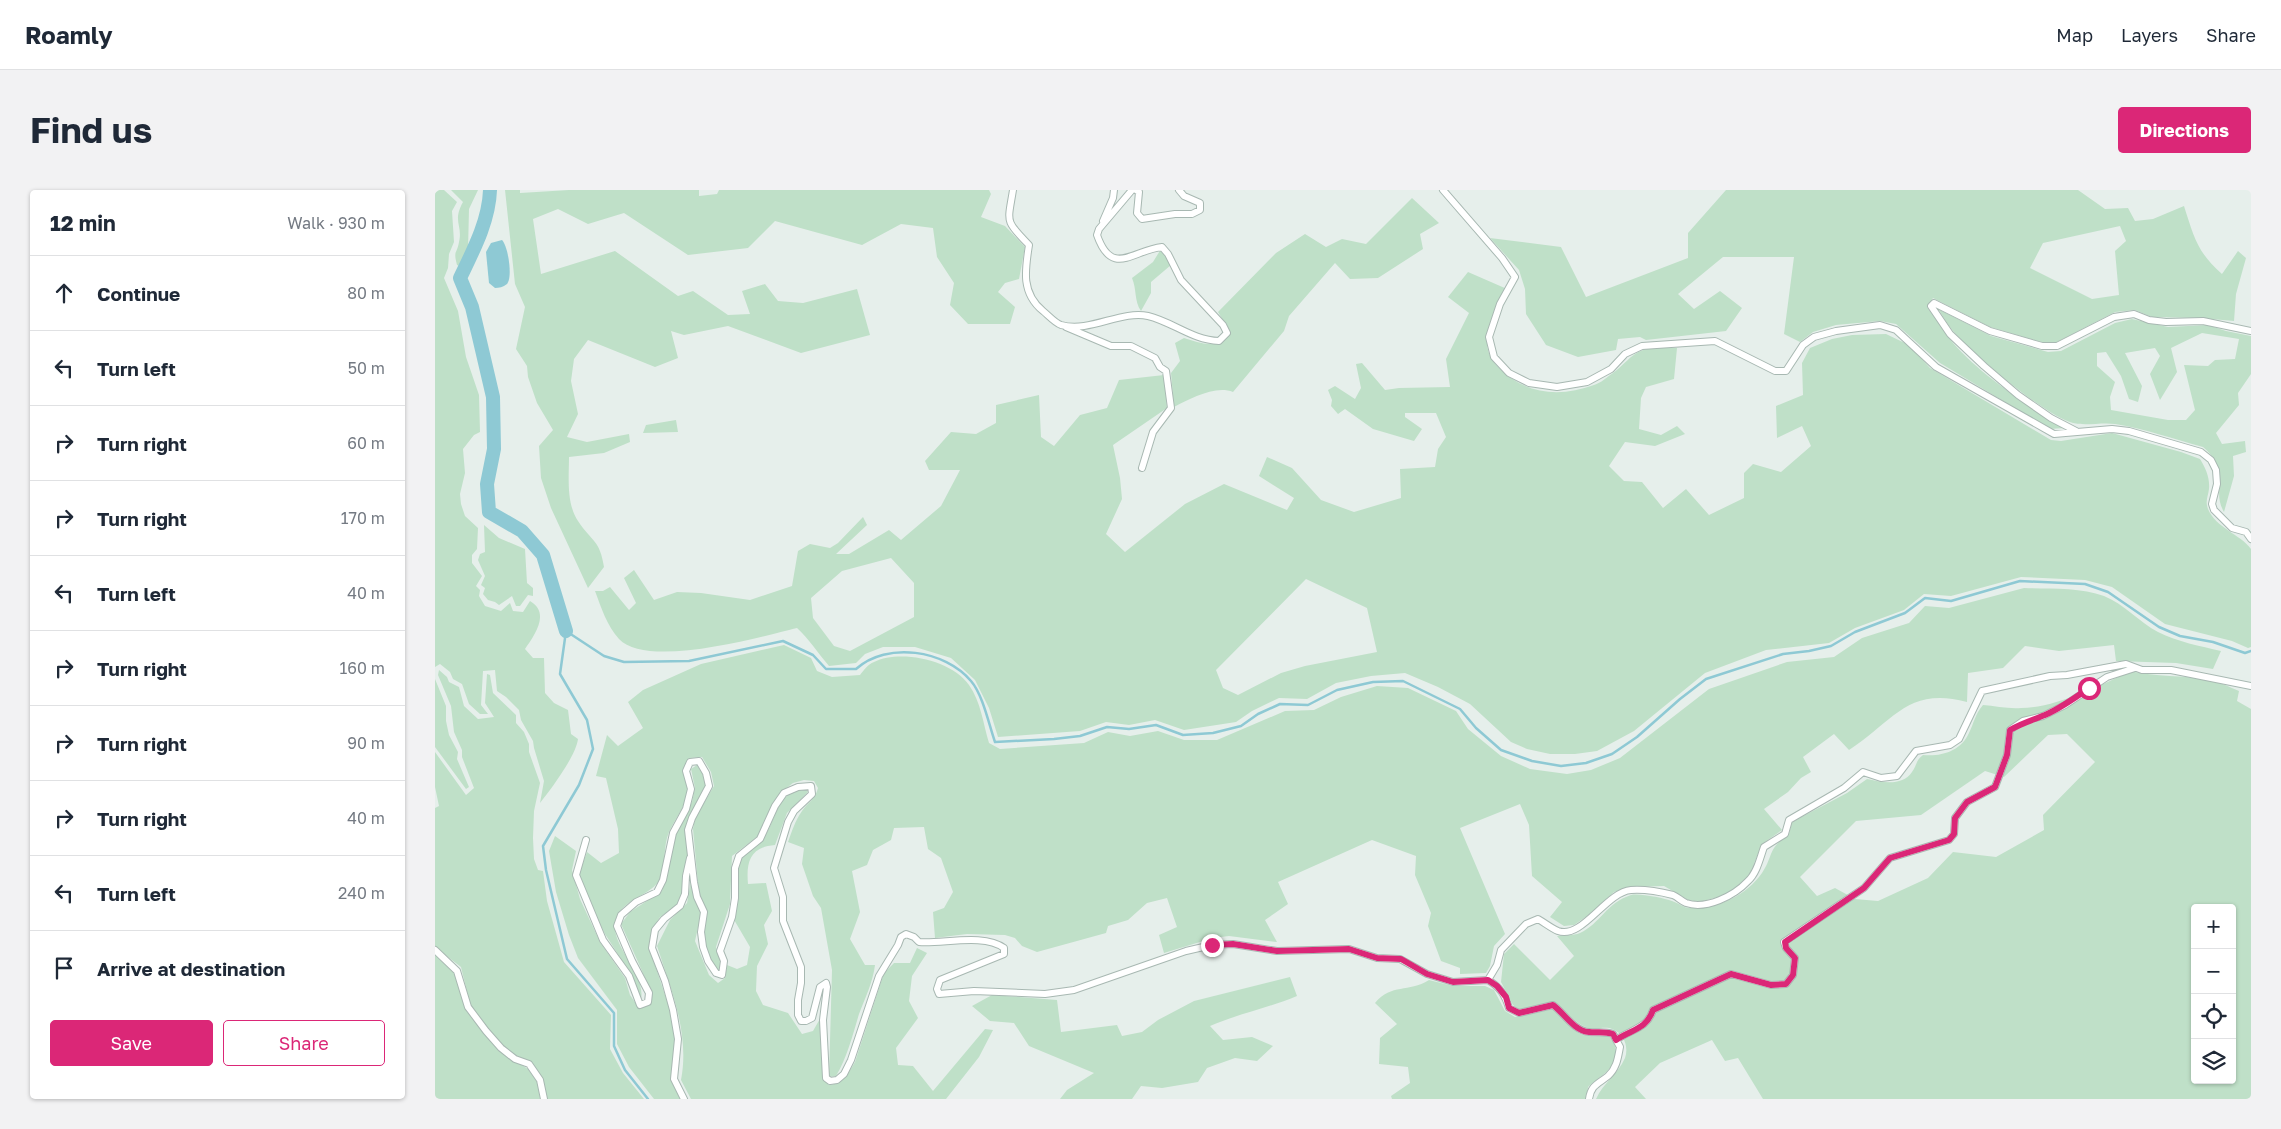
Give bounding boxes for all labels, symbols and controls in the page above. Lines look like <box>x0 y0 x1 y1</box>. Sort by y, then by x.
text: Roamly <box>25 20 113 49</box>
text: Map <box>2056 24 2093 46</box>
text: Layers <box>2121 24 2178 46</box>
text: Share <box>2206 24 2256 46</box>
button: Directions <box>2118 107 2251 153</box>
text: Find us <box>30 109 152 151</box>
text: 12 min <box>50 210 116 236</box>
text: Walk · 930 m <box>287 213 385 233</box>
icon: ahead <box>50 279 78 307</box>
text: Continue <box>97 282 180 305</box>
text: 80 m <box>347 283 385 303</box>
icon: left <box>50 354 78 382</box>
text: Turn left <box>97 357 176 380</box>
text: 50 m <box>348 358 385 378</box>
icon: right <box>50 429 78 457</box>
text: Turn right <box>97 432 187 455</box>
text: 60 m <box>347 433 385 453</box>
icon: right <box>50 504 78 532</box>
text: Turn right <box>97 507 187 530</box>
text: 170 m <box>341 508 385 528</box>
icon: left <box>50 579 78 607</box>
text: Turn left <box>97 582 176 605</box>
text: 40 m <box>347 583 385 603</box>
icon: right <box>50 654 78 682</box>
text: Turn right <box>97 657 187 680</box>
text: 160 m <box>339 658 385 678</box>
route start <box>2078 677 2101 700</box>
icon: right <box>50 729 78 757</box>
text: Turn right <box>97 732 187 755</box>
text: 90 m <box>347 733 385 753</box>
icon: right <box>50 804 78 832</box>
text: Turn right <box>97 807 187 830</box>
text: 40 m <box>347 808 385 828</box>
icon: left <box>50 879 78 907</box>
text: Turn left <box>97 882 176 905</box>
text: 240 m <box>338 883 385 903</box>
map controls <box>2191 904 2236 1084</box>
button: + <box>2191 904 2236 949</box>
route end <box>1201 934 1224 957</box>
button: − <box>2191 949 2236 994</box>
icon: arrive <box>50 954 78 982</box>
text: Arrive at destination <box>97 957 285 980</box>
button: locate <box>2191 994 2236 1039</box>
button: Save <box>50 1020 213 1066</box>
button: Share <box>223 1020 385 1066</box>
button: layers <box>2191 1039 2236 1084</box>

